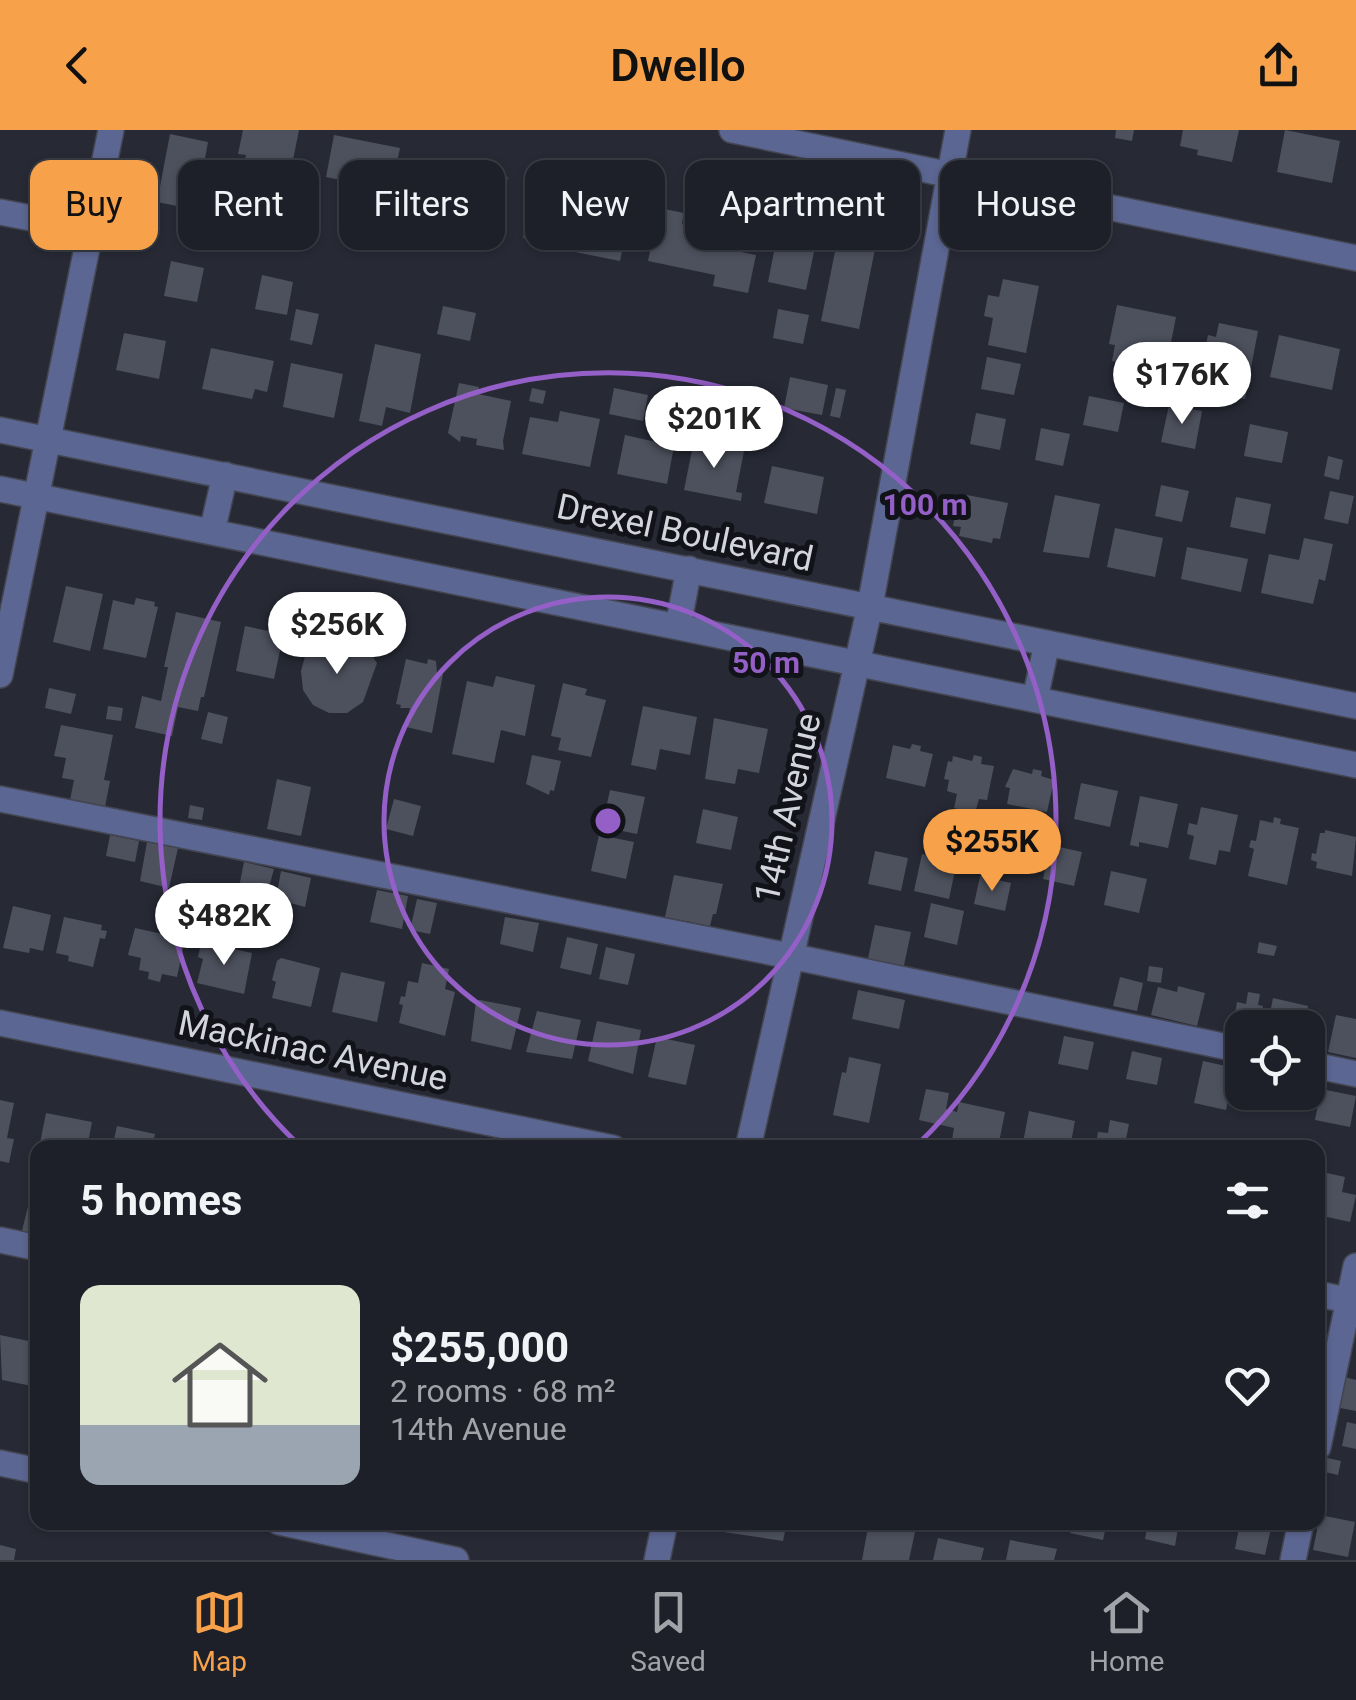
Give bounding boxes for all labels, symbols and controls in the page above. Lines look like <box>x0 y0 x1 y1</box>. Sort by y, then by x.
icon: back <box>50 38 105 93</box>
icon: share <box>1251 38 1306 93</box>
text: Dwello <box>610 39 746 92</box>
chip: Buy <box>30 160 158 250</box>
chip: Rent <box>178 160 319 250</box>
chip: Filters <box>339 160 505 250</box>
chip: New <box>525 160 665 250</box>
chip: Apartment <box>685 160 920 250</box>
chip: House <box>940 160 1111 250</box>
pin: $176K <box>1112 342 1252 427</box>
text: $176K <box>1135 355 1229 393</box>
pin: $201K <box>644 386 784 471</box>
text: $201K <box>667 399 761 437</box>
street label: Drexel Boulevard <box>553 486 817 580</box>
text: 100 m <box>882 487 968 522</box>
pin: $256K <box>267 592 407 677</box>
text: $256K <box>290 605 384 643</box>
text: 50 m <box>732 645 800 680</box>
street label: 14th Avenue <box>746 709 830 907</box>
centre of rings <box>590 803 626 839</box>
pin: $255K <box>922 809 1062 894</box>
text: $255K <box>945 822 1039 860</box>
pin: $482K <box>154 883 294 968</box>
text: $482K <box>177 896 271 934</box>
street label: Mackinac Avenue <box>175 1002 451 1100</box>
map controls <box>1225 1010 1325 1110</box>
button: locate <box>1225 1010 1325 1110</box>
icon: filters <box>1220 1173 1275 1228</box>
text: 5 homes <box>80 1176 242 1225</box>
text: $255,000 <box>390 1323 569 1372</box>
icon: home <box>160 1325 280 1445</box>
icon: heart <box>1220 1358 1275 1413</box>
text: 2 rooms · 68 m² <box>390 1372 615 1410</box>
text: 14th Avenue <box>390 1410 567 1448</box>
tab: Map <box>192 1585 247 1678</box>
tab: Saved <box>630 1585 706 1678</box>
tab: Home <box>1089 1585 1164 1678</box>

